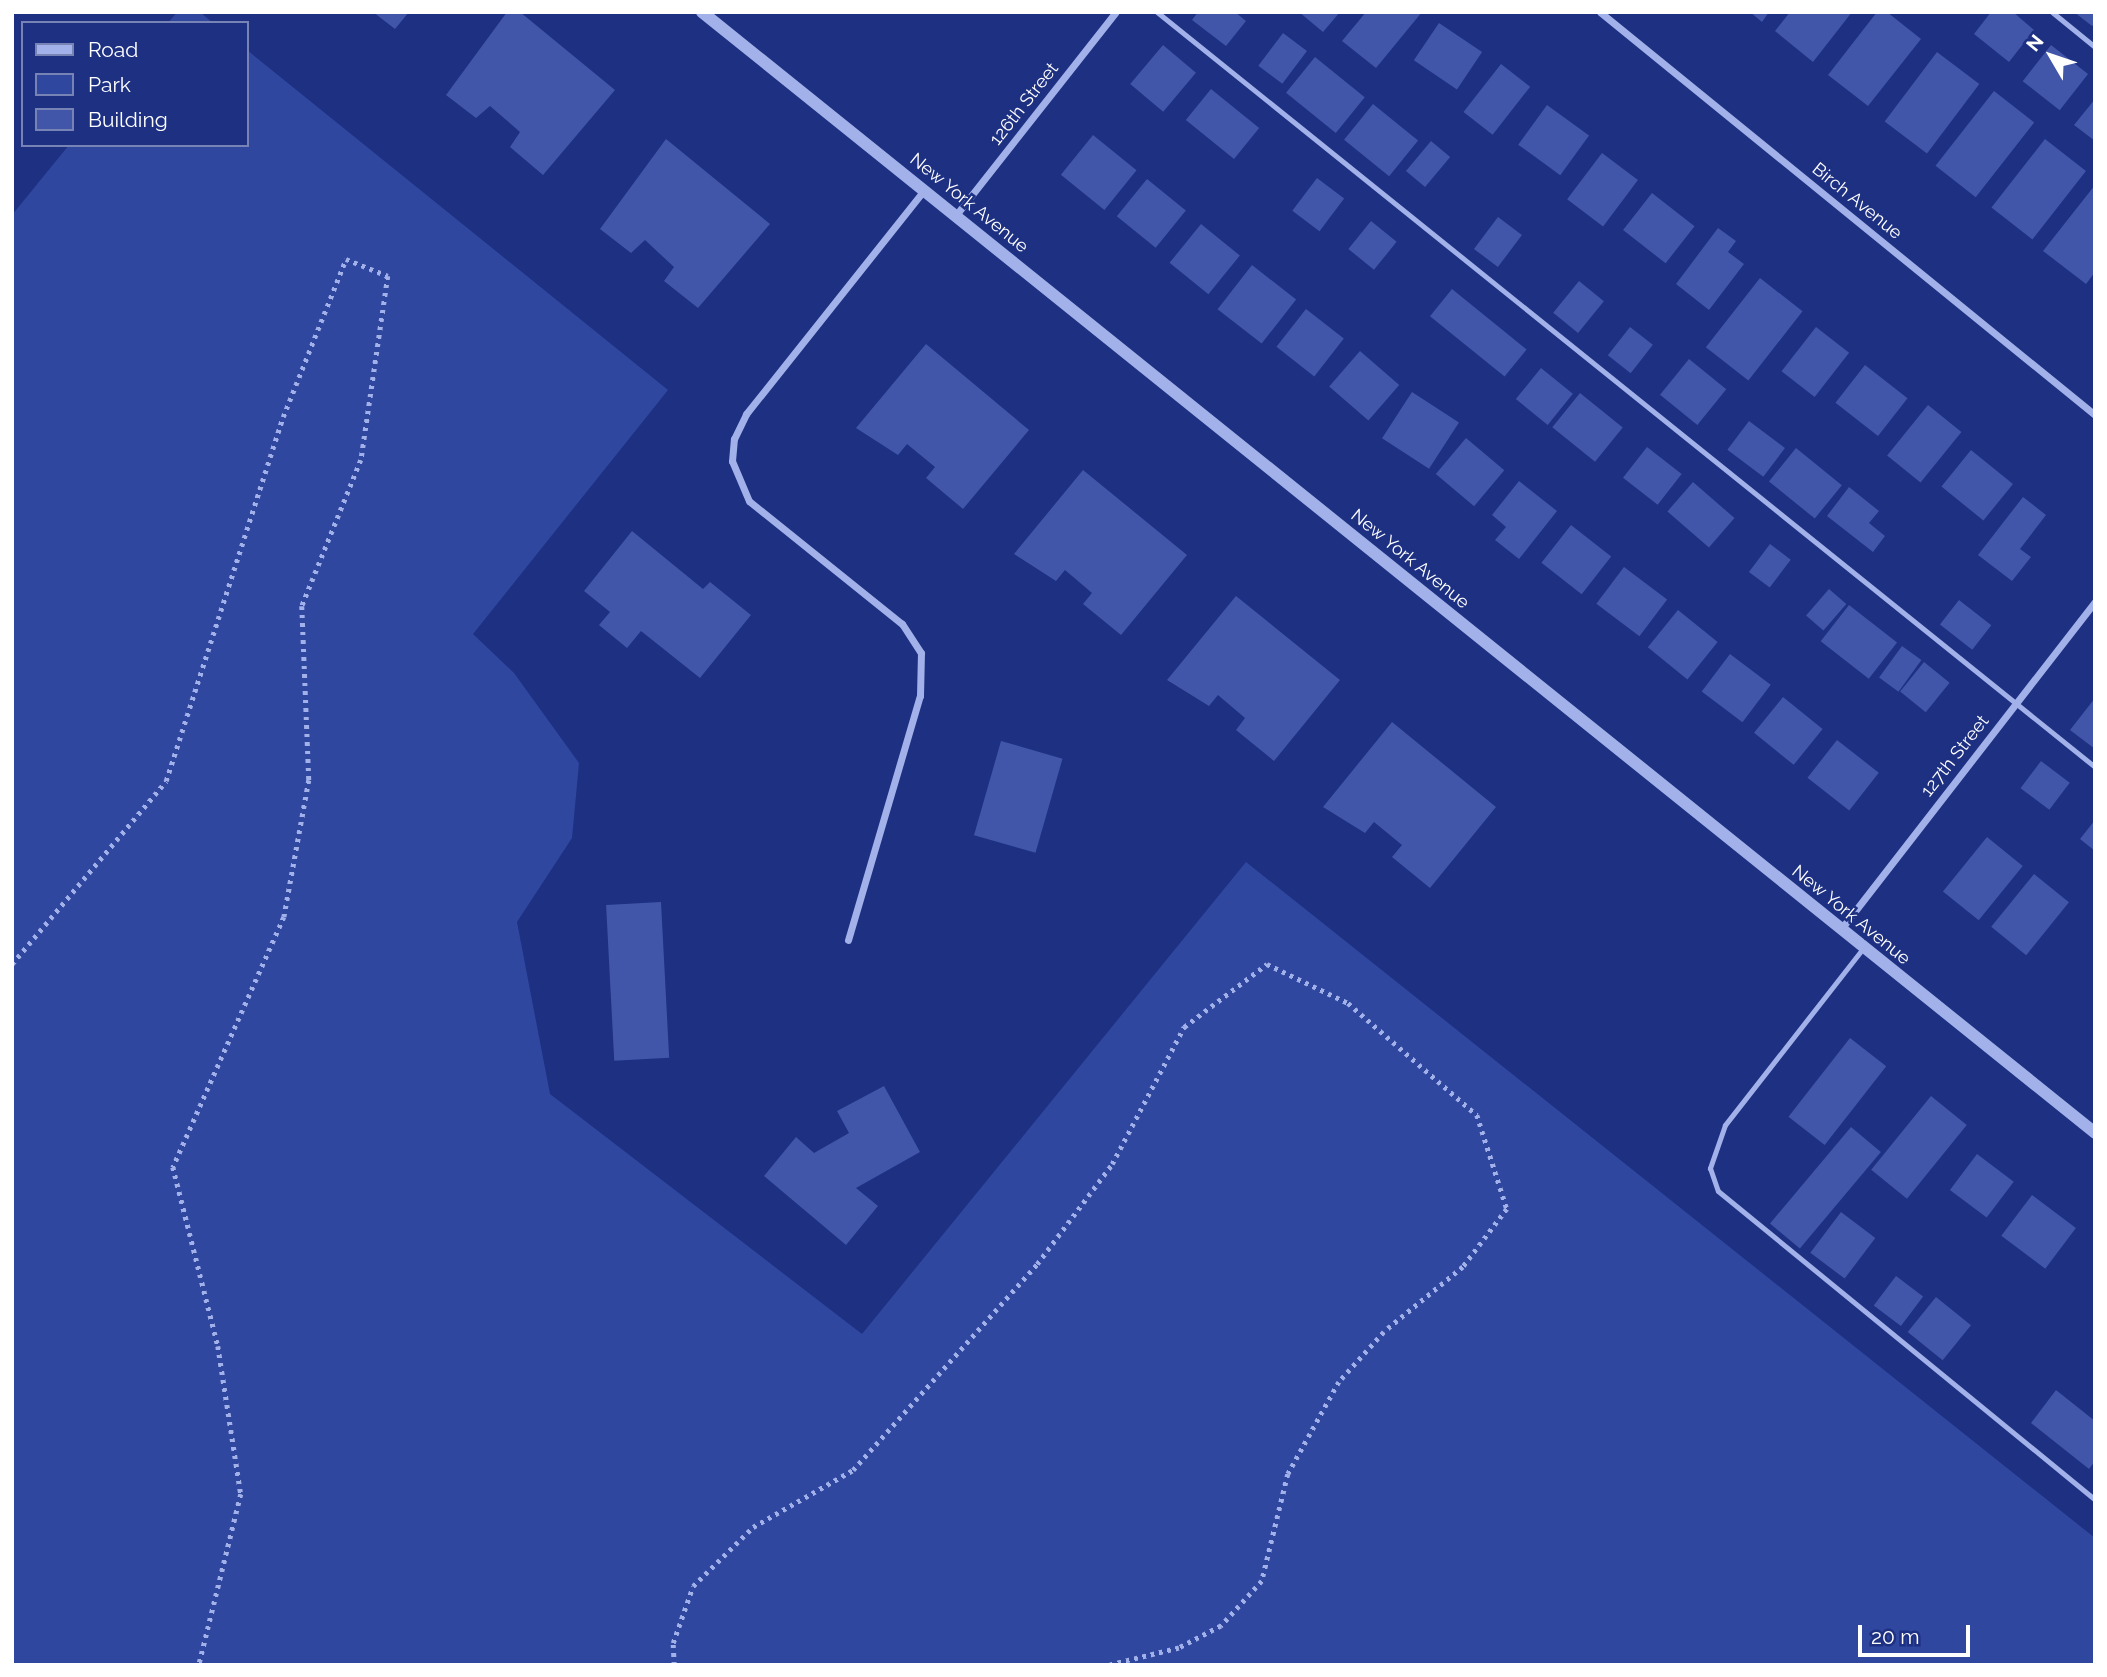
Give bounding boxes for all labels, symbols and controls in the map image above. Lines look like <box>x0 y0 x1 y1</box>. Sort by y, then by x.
legend <box>21 21 248 147</box>
north arrow <box>2016 21 2086 91</box>
text: N <box>2022 30 2048 55</box>
text: Road <box>88 37 138 62</box>
street label: 126th Street <box>985 58 1063 150</box>
text: Park <box>88 72 131 97</box>
text: Building <box>88 107 168 132</box>
street label: New York Avenue <box>905 148 1033 258</box>
street label: Birch Avenue <box>1807 158 1907 244</box>
street label: New York Avenue <box>1346 504 1474 614</box>
street label: 127th Street <box>1916 711 1994 801</box>
street label: New York Avenue <box>1787 860 1915 970</box>
scale bar <box>1862 1610 1974 1654</box>
text: 20 m <box>1871 1624 1919 1649</box>

